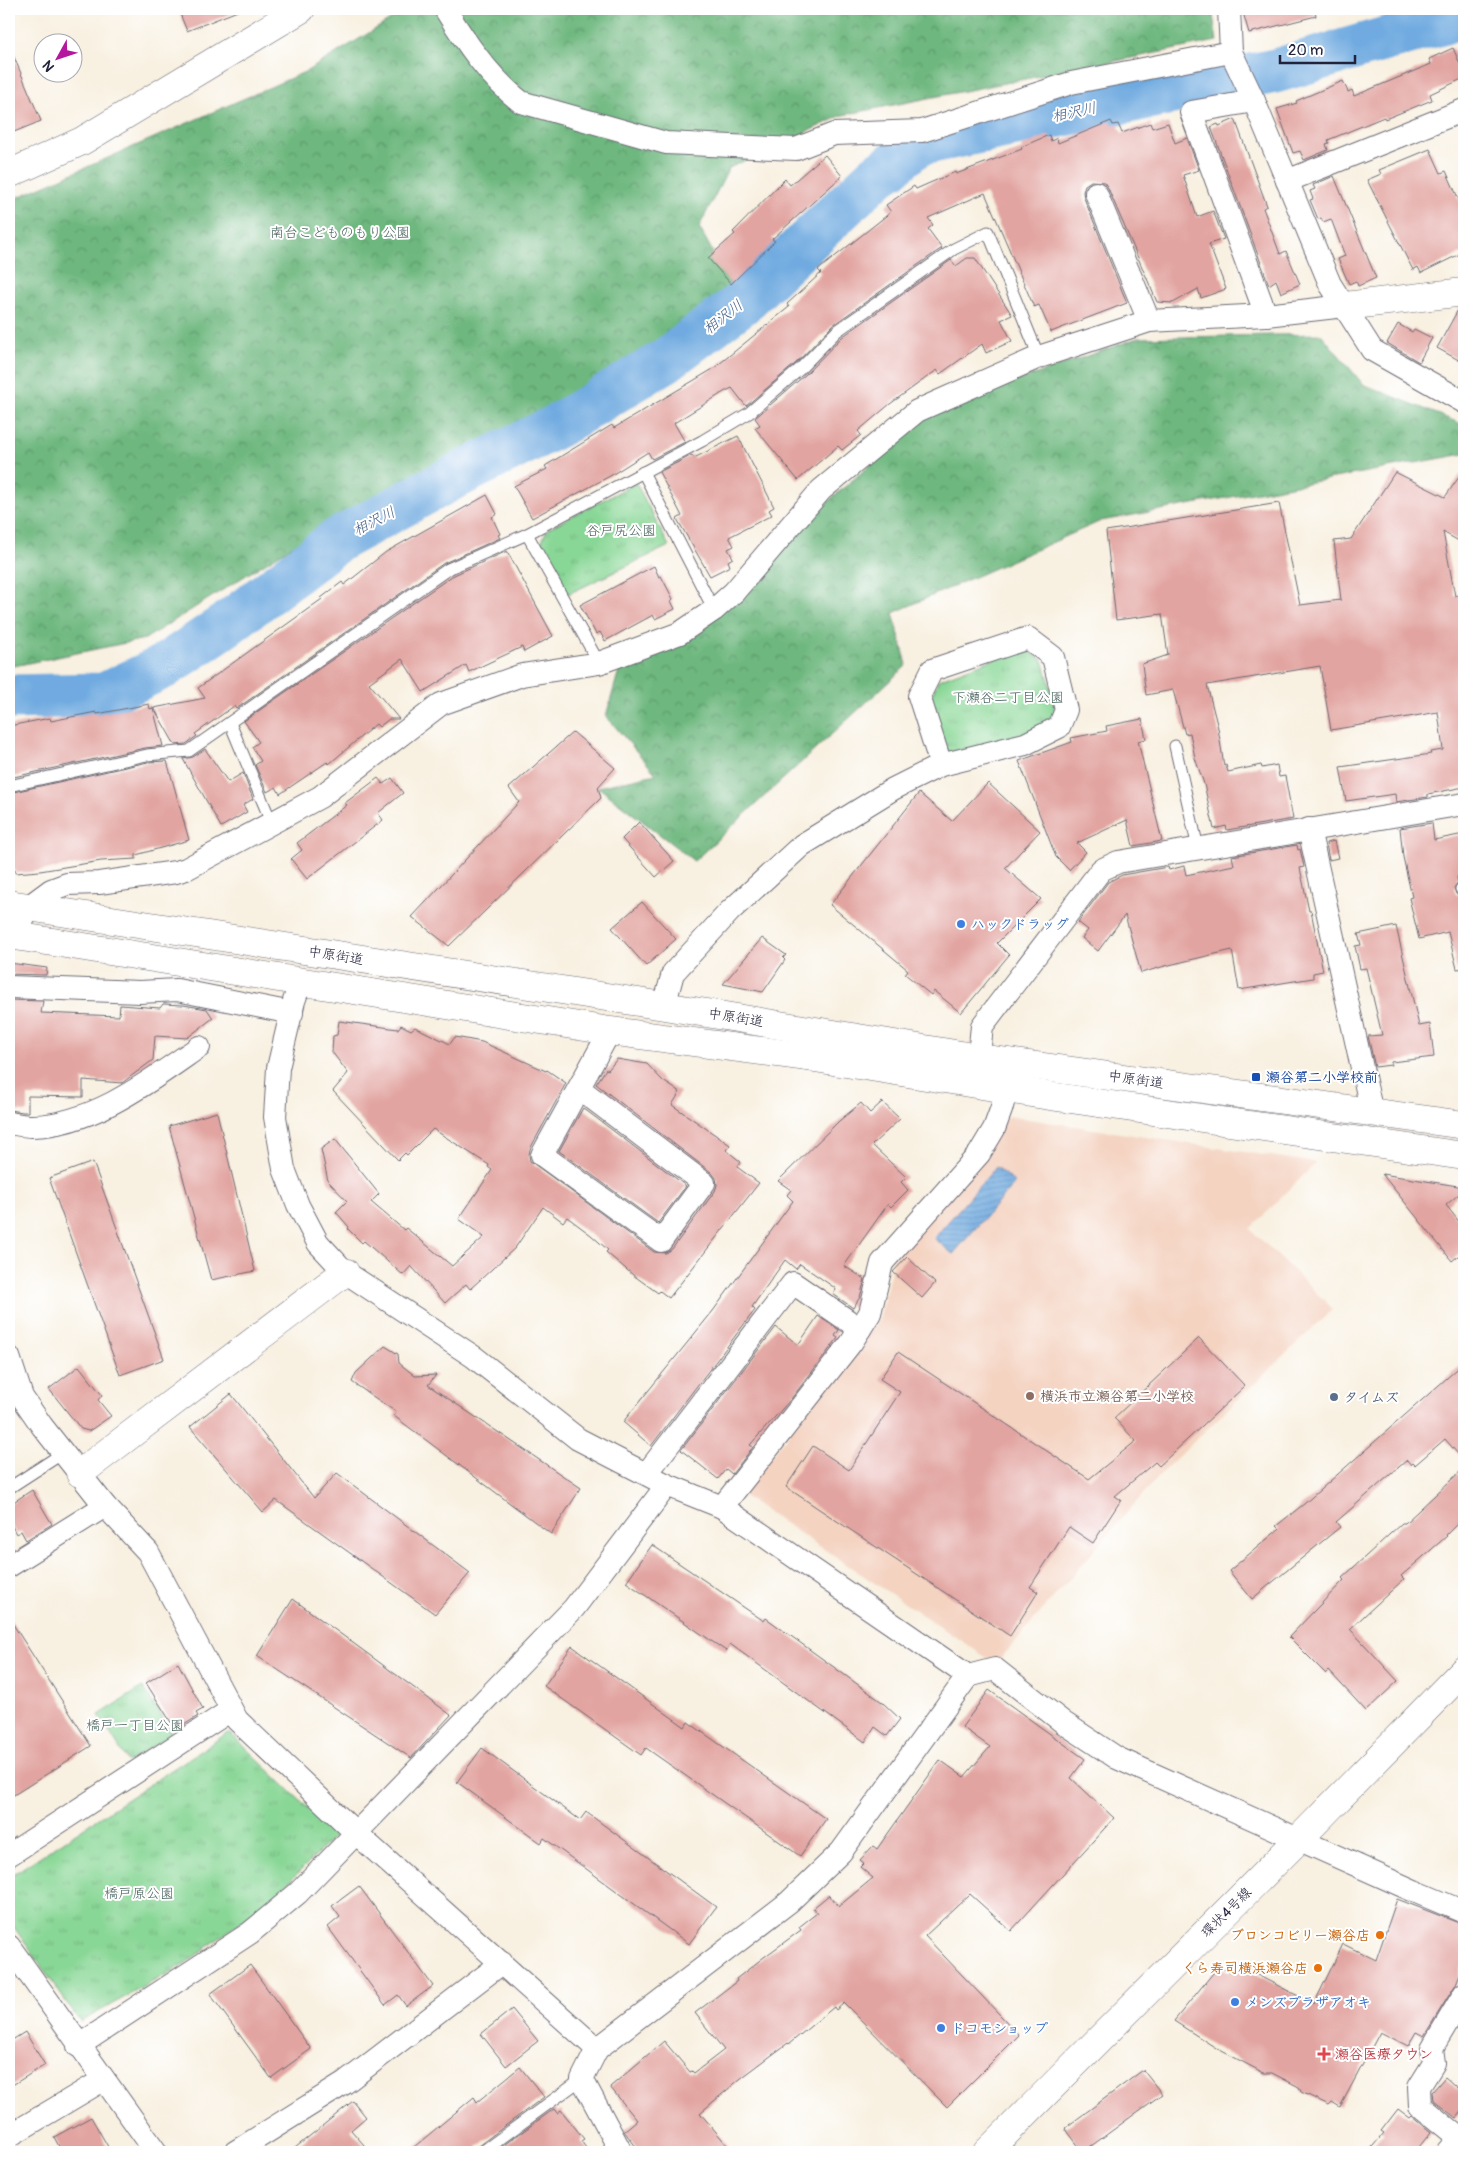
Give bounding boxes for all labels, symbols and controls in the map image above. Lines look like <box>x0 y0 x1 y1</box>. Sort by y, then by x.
north arrow <box>32 32 82 82</box>
scale bar <box>1280 32 1356 64</box>
text: 20 m <box>1288 41 1323 60</box>
text: N <box>39 57 58 75</box>
water label: 相沢川 <box>1050 99 1098 126</box>
park label: 南台こどものもり公園 <box>270 224 410 241</box>
water label: 相沢川 <box>700 296 747 339</box>
water label: 相沢川 <box>350 503 399 540</box>
park label: 谷戸尻公園 <box>586 522 656 539</box>
park label: 下瀬谷二丁目公園 <box>952 689 1064 706</box>
place label: ハックドラッグ <box>971 916 1069 933</box>
marker: ハックドラッグ <box>955 918 967 930</box>
street label: 中原街道 <box>307 943 365 968</box>
street label: 中原街道 <box>707 1005 765 1030</box>
street label: 中原街道 <box>1107 1067 1165 1092</box>
place label: 瀬谷第二小学校前 <box>1266 1069 1378 1086</box>
marker: 瀬谷第二小学校前 <box>1250 1071 1262 1083</box>
place label: 横浜市立瀬谷第二小学校 <box>1040 1388 1194 1405</box>
place label: タイムズ <box>1344 1389 1399 1406</box>
marker: 横浜市立瀬谷第二小学校 <box>1024 1390 1036 1402</box>
marker: タイムズ <box>1328 1391 1340 1403</box>
park label: 橋戸一丁目公園 <box>86 1717 184 1734</box>
street label: 環状4号線 <box>1198 1884 1255 1941</box>
park label: 橋戸原公園 <box>104 1885 174 1902</box>
place label: ブロンコビリー瀬谷店 <box>1230 1927 1370 1944</box>
marker: ブロンコビリー瀬谷店 <box>1374 1929 1386 1941</box>
place label: くら寿司横浜瀬谷店 <box>1182 1960 1308 1977</box>
marker: くら寿司横浜瀬谷店 <box>1312 1962 1324 1974</box>
place label: メンズプラザアオキ <box>1245 1994 1371 2011</box>
marker: メンズプラザアオキ <box>1229 1996 1241 2008</box>
place label: ドコモショップ <box>951 2020 1048 2037</box>
marker: ドコモショップ <box>935 2022 947 2034</box>
place label: 瀬谷医療タウン <box>1335 2046 1433 2063</box>
marker: 瀬谷医療タウン <box>1317 2047 1331 2061</box>

